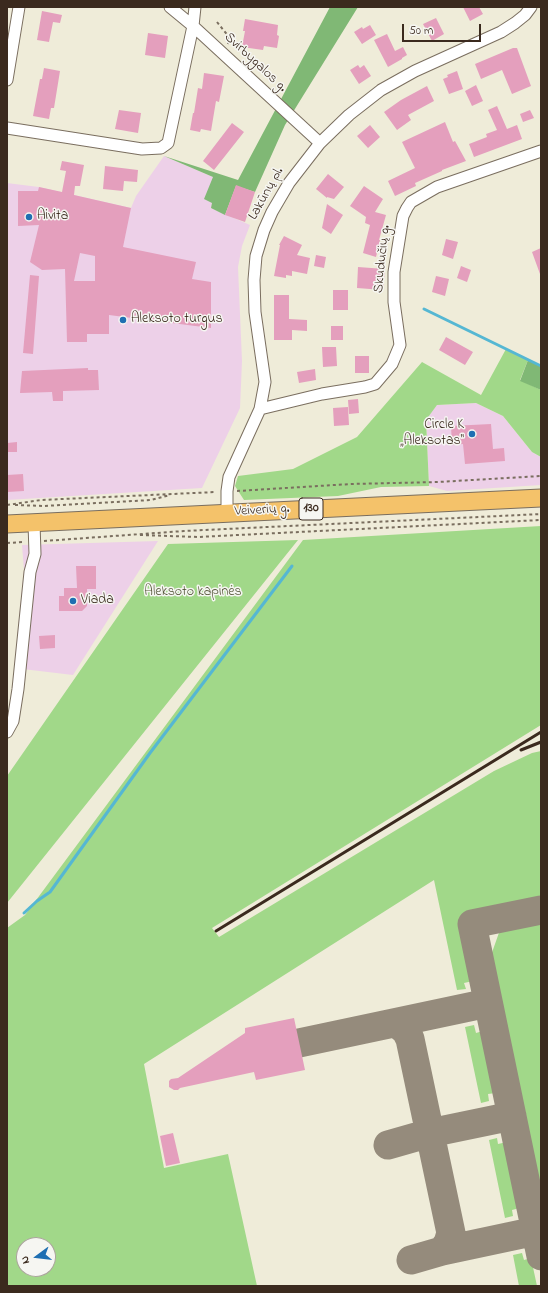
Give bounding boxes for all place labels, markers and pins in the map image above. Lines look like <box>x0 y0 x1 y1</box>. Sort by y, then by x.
place label: Aivita <box>37 209 68 225</box>
marker: Aivita <box>24 212 34 222</box>
place label: Aleksoto turgus <box>131 312 223 328</box>
marker: Aleksoto turgus <box>118 315 128 325</box>
place label: Circle K „Aleksotas“ <box>400 418 464 450</box>
marker: Circle K „Aleksotas“ <box>467 429 477 439</box>
place label: Viada <box>81 593 114 609</box>
marker: Viada <box>68 596 78 606</box>

